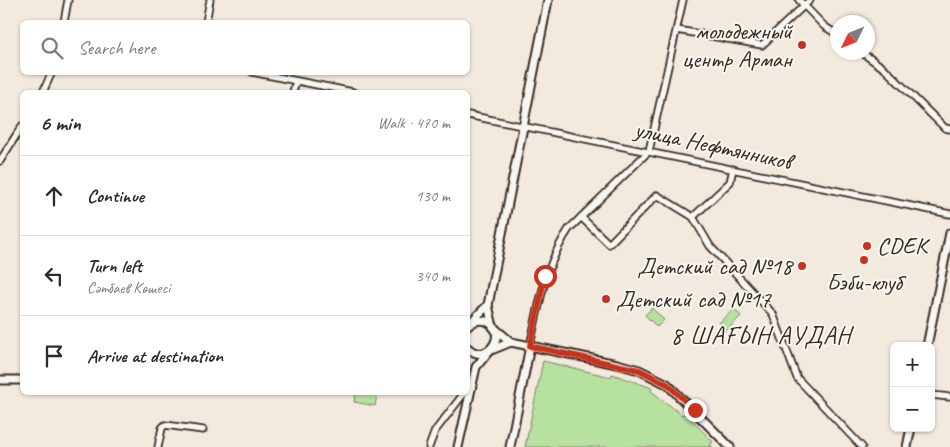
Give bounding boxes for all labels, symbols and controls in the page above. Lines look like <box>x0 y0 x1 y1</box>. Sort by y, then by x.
north arrow <box>830 15 875 60</box>
place label: молодежный центр Арман <box>682 16 794 74</box>
search box <box>20 20 470 75</box>
icon: search <box>38 34 66 62</box>
text: Search here <box>78 36 155 60</box>
marker: молодежный центр Арман <box>796 39 808 51</box>
text: 6 min <box>40 110 81 136</box>
text: Walk · 470 m <box>378 113 450 133</box>
street label: улица Нефтянников <box>630 113 798 177</box>
icon: ahead <box>40 182 68 210</box>
text: Continue <box>87 184 144 208</box>
text: 130 m <box>416 186 450 206</box>
place label: CDEK <box>877 231 931 261</box>
marker: CDEK <box>861 240 873 252</box>
place label: Детский сад №18 <box>637 251 794 281</box>
text: Turn left <box>87 254 142 278</box>
marker: Бэби-клуб <box>858 254 870 266</box>
marker: Детский сад №18 <box>796 260 808 272</box>
icon: left <box>40 262 68 290</box>
route start <box>534 265 557 288</box>
text: 340 m <box>416 266 450 286</box>
place label: Бэби-клуб <box>827 267 906 297</box>
text: Сәтбаев Көшесі <box>87 278 170 298</box>
place label: Детский сад №17 <box>616 284 772 314</box>
marker: Детский сад №17 <box>600 293 612 305</box>
district label: 8 ШАҒЫН АУДАН <box>671 320 854 352</box>
icon: arrive <box>40 342 68 370</box>
map controls <box>890 342 935 432</box>
button: + <box>890 342 935 387</box>
text: Arrive at destination <box>87 344 223 368</box>
button: − <box>890 387 935 432</box>
route end <box>684 399 707 422</box>

